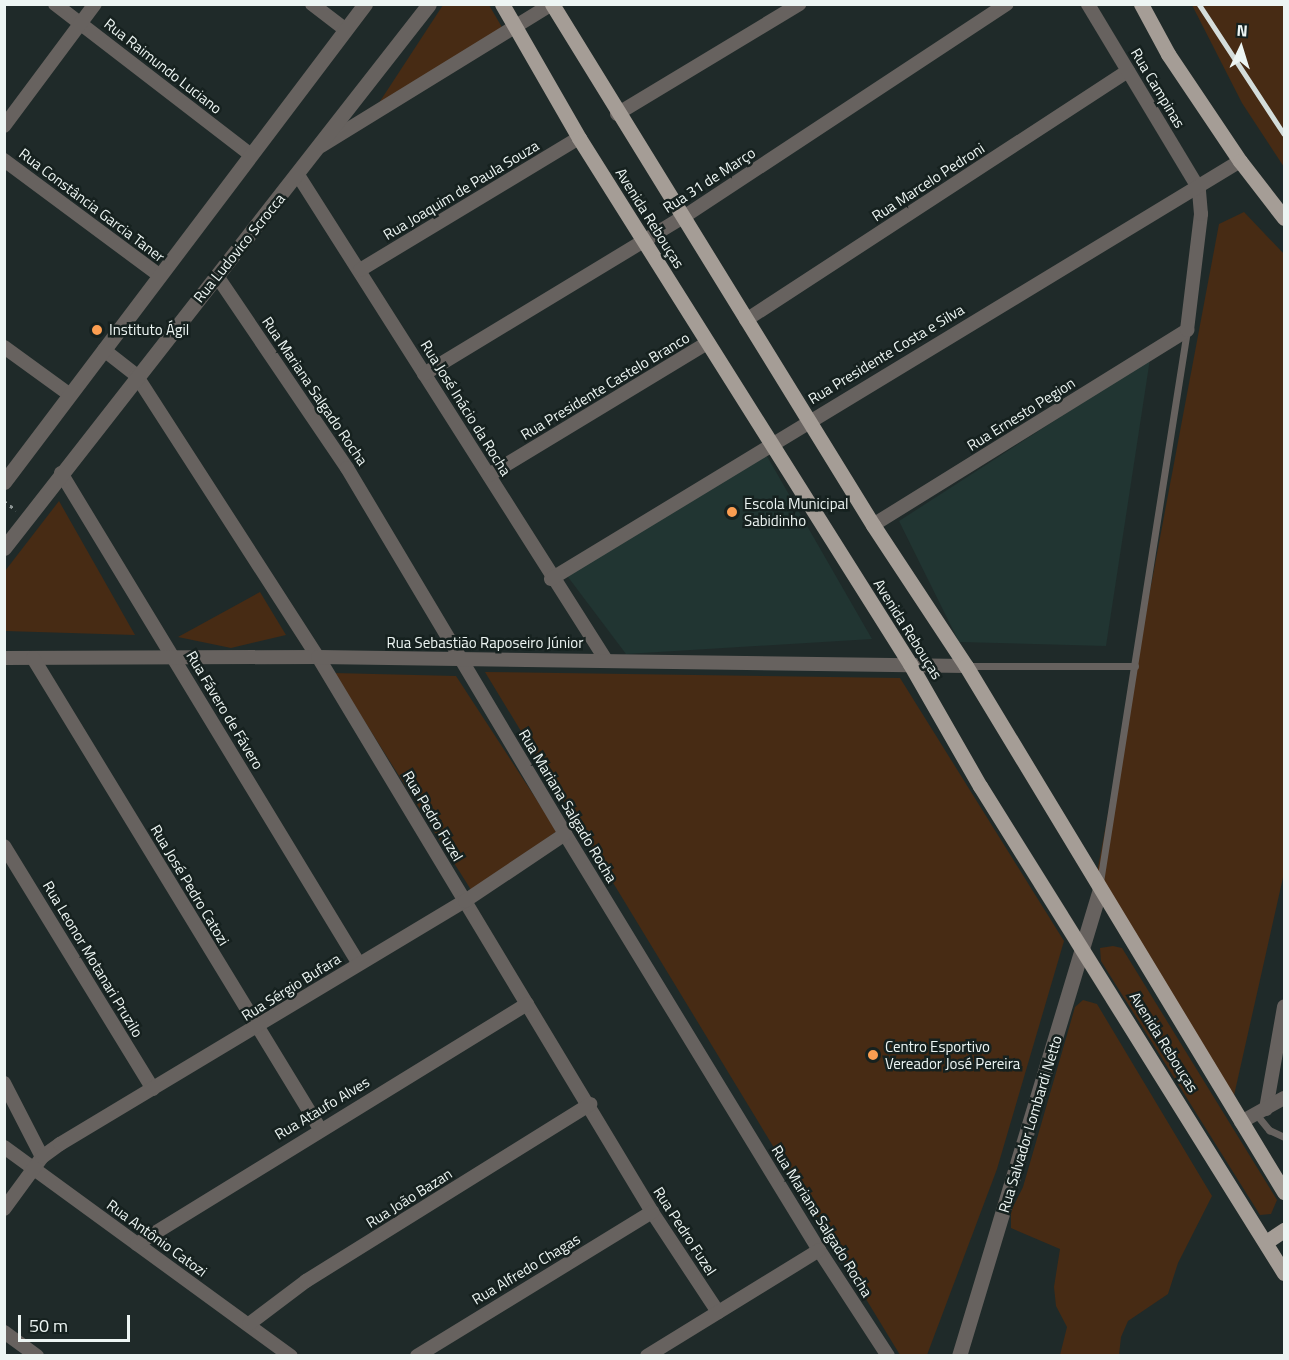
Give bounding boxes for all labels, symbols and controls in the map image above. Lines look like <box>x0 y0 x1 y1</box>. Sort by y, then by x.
street label: Rua Raimundo Luciano <box>101 15 225 117</box>
north arrow <box>1211 18 1271 78</box>
text: N <box>1236 18 1249 42</box>
street label: Rua Campinas <box>1127 45 1189 131</box>
street label: Rua Joaquim de Paula Souza <box>380 136 542 244</box>
street label: Rua Marcelo Pedroni <box>868 139 988 225</box>
street label: Rua 31 de Março <box>659 143 759 217</box>
street label: Rua Constância Garcia Taner <box>16 144 168 266</box>
street label: Avenida Rebouças <box>612 165 688 271</box>
street label: Rua Ludovico Scrocca <box>190 190 288 306</box>
street label: Rua Presidente Costa e Silva <box>805 300 967 408</box>
street label: Rua Mariana Salgado Rocha <box>258 313 372 469</box>
place label: Instituto Ágil <box>109 321 189 339</box>
marker: Instituto Ágil <box>90 323 104 337</box>
street label: Rua Presidente Castelo Branco <box>517 328 693 444</box>
street label: Rua José Inácio da Rocha <box>417 337 515 479</box>
street label: Rua Ernesto Pegion <box>964 374 1078 454</box>
place label: Escola Municipal Sabidinho <box>744 494 849 529</box>
marker: Escola Municipal Sabidinho <box>725 505 739 519</box>
street label: Avenida Rebouças <box>870 576 946 682</box>
street label: Rua Sebastião Raposeiro Júnior <box>387 634 583 652</box>
street label: Rua Fávero de Fávero <box>183 648 267 772</box>
street label: Rua Mariana Salgado Rocha <box>515 726 621 886</box>
street label: Rua Pedro Fuzel <box>399 768 467 864</box>
street label: Rua José Pedro Catozi <box>147 821 233 949</box>
street label: Rua Leonor Motanari Pruzilo <box>39 878 147 1040</box>
street label: Rua Sérgio Bufara <box>238 949 344 1025</box>
street label: Avenida Rebouças <box>1126 989 1202 1095</box>
street label: Rua Salvador Lombardi Netto <box>994 1033 1066 1215</box>
place label: Centro Esportivo Vereador José Pereira <box>885 1037 1020 1072</box>
marker: Centro Esportivo Vereador José Pereira <box>866 1048 880 1062</box>
street label: Rua Ataufo Alves <box>271 1073 373 1143</box>
street label: Rua Mariana Salgado Rocha <box>768 1142 876 1300</box>
street label: Rua João Bazan <box>363 1164 455 1232</box>
street label: Rua Pedro Fuzel <box>650 1183 720 1279</box>
street label: Rua Antônio Catozi <box>103 1196 211 1280</box>
street label: Rua Alfredo Chagas <box>469 1230 583 1308</box>
scale bar <box>21 1303 134 1341</box>
text: 50 m <box>29 1312 68 1339</box>

